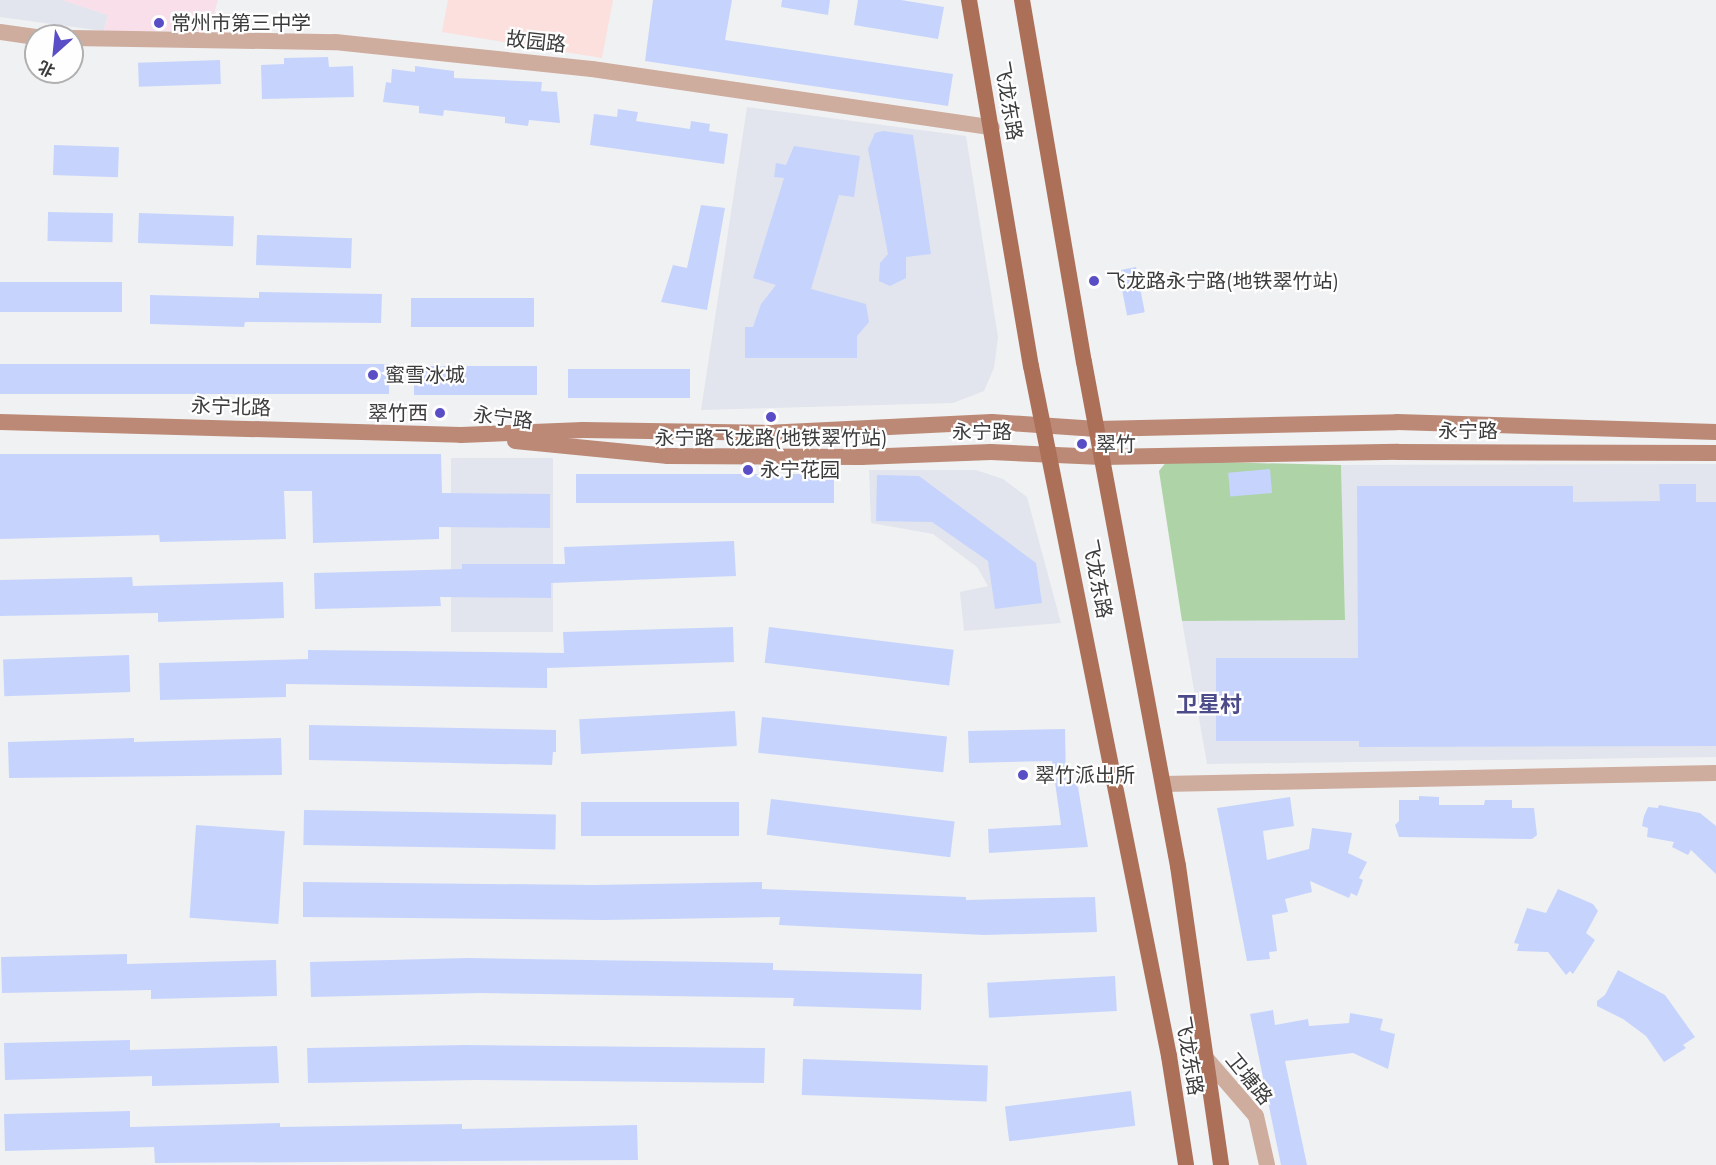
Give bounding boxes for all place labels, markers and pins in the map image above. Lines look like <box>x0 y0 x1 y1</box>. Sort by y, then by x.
place label: 常州市第三中学 <box>171 11 311 35</box>
marker: 常州市第三中学 <box>152 16 166 30</box>
place label: 飞龙路永宁路(地铁翠竹站) <box>1106 269 1339 293</box>
marker: 飞龙路永宁路(地铁翠竹站) <box>1087 274 1101 288</box>
place label: 蜜雪冰城 <box>385 363 465 387</box>
marker: 蜜雪冰城 <box>366 368 380 382</box>
place label: 翠竹西 <box>368 401 428 425</box>
marker: 翠竹西 <box>433 406 447 420</box>
marker: 永宁路飞龙路(地铁翠竹站) <box>764 410 778 424</box>
place label: 永宁路飞龙路(地铁翠竹站) <box>654 426 888 450</box>
place label: 翠竹 <box>1096 432 1136 456</box>
marker: 翠竹 <box>1073 435 1091 453</box>
place label: 永宁花园 <box>760 458 840 482</box>
marker: 永宁花园 <box>741 463 755 477</box>
place label: 翠竹派出所 <box>1035 763 1135 787</box>
marker: 翠竹派出所 <box>1016 768 1030 782</box>

